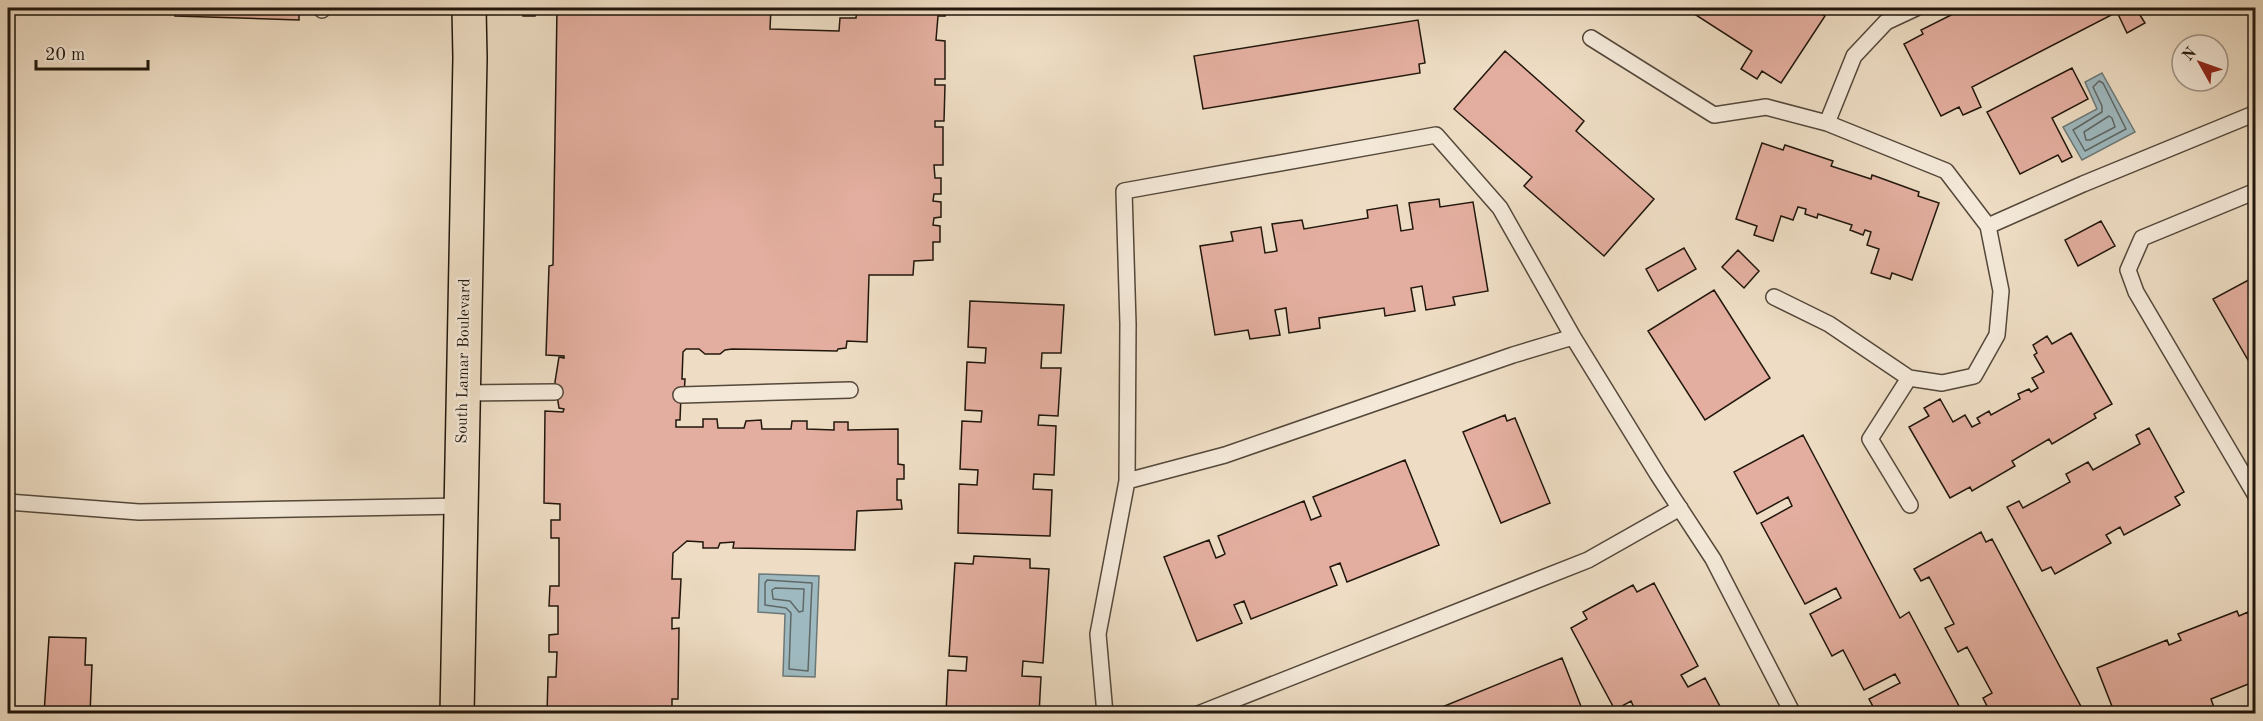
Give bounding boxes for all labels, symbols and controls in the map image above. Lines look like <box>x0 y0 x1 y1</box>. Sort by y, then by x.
scale bar <box>36 33 148 71</box>
north arrow <box>2170 33 2230 93</box>
text: N <box>2180 44 2201 64</box>
text: 20 m <box>45 46 85 64</box>
street label: South Lamar Boulevard <box>455 278 473 444</box>

